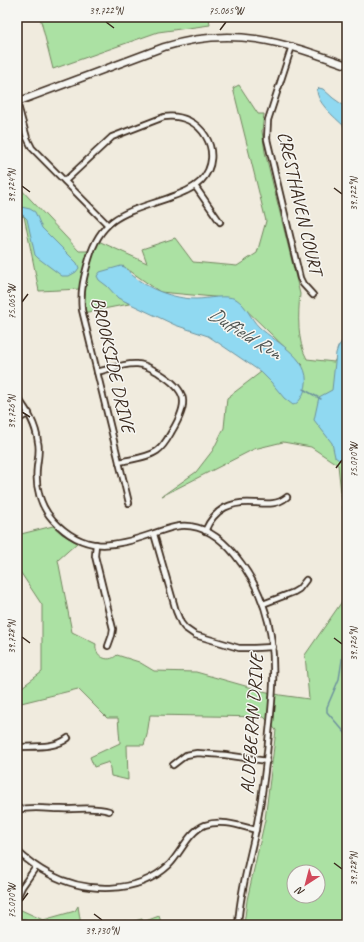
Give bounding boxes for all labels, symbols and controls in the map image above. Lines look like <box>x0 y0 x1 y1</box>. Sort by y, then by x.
text: 39.722°N <box>89 4 125 17</box>
text: 75.065°W <box>209 4 245 17</box>
street label: CRESTHAVEN COURT <box>272 129 329 281</box>
text: 39.724°N <box>5 167 18 203</box>
text: 39.722°N <box>347 175 360 211</box>
text: 75.065°W <box>5 283 18 319</box>
street label: BROOKSIDE DRIVE <box>86 295 141 438</box>
water label: Duffield Run <box>204 301 288 366</box>
text: 39.726°N <box>5 393 18 429</box>
text: 75.070°W <box>347 441 360 477</box>
text: 39.728°N <box>5 618 18 654</box>
text: 39.726°N <box>347 625 360 661</box>
street label: ALDEBERAN DRIVE <box>235 651 269 795</box>
text: 39.728°N <box>347 850 360 886</box>
north arrow <box>286 864 326 904</box>
text: 75.070°W <box>5 882 18 918</box>
text: N <box>291 883 307 900</box>
text: 39.730°N <box>85 924 121 937</box>

